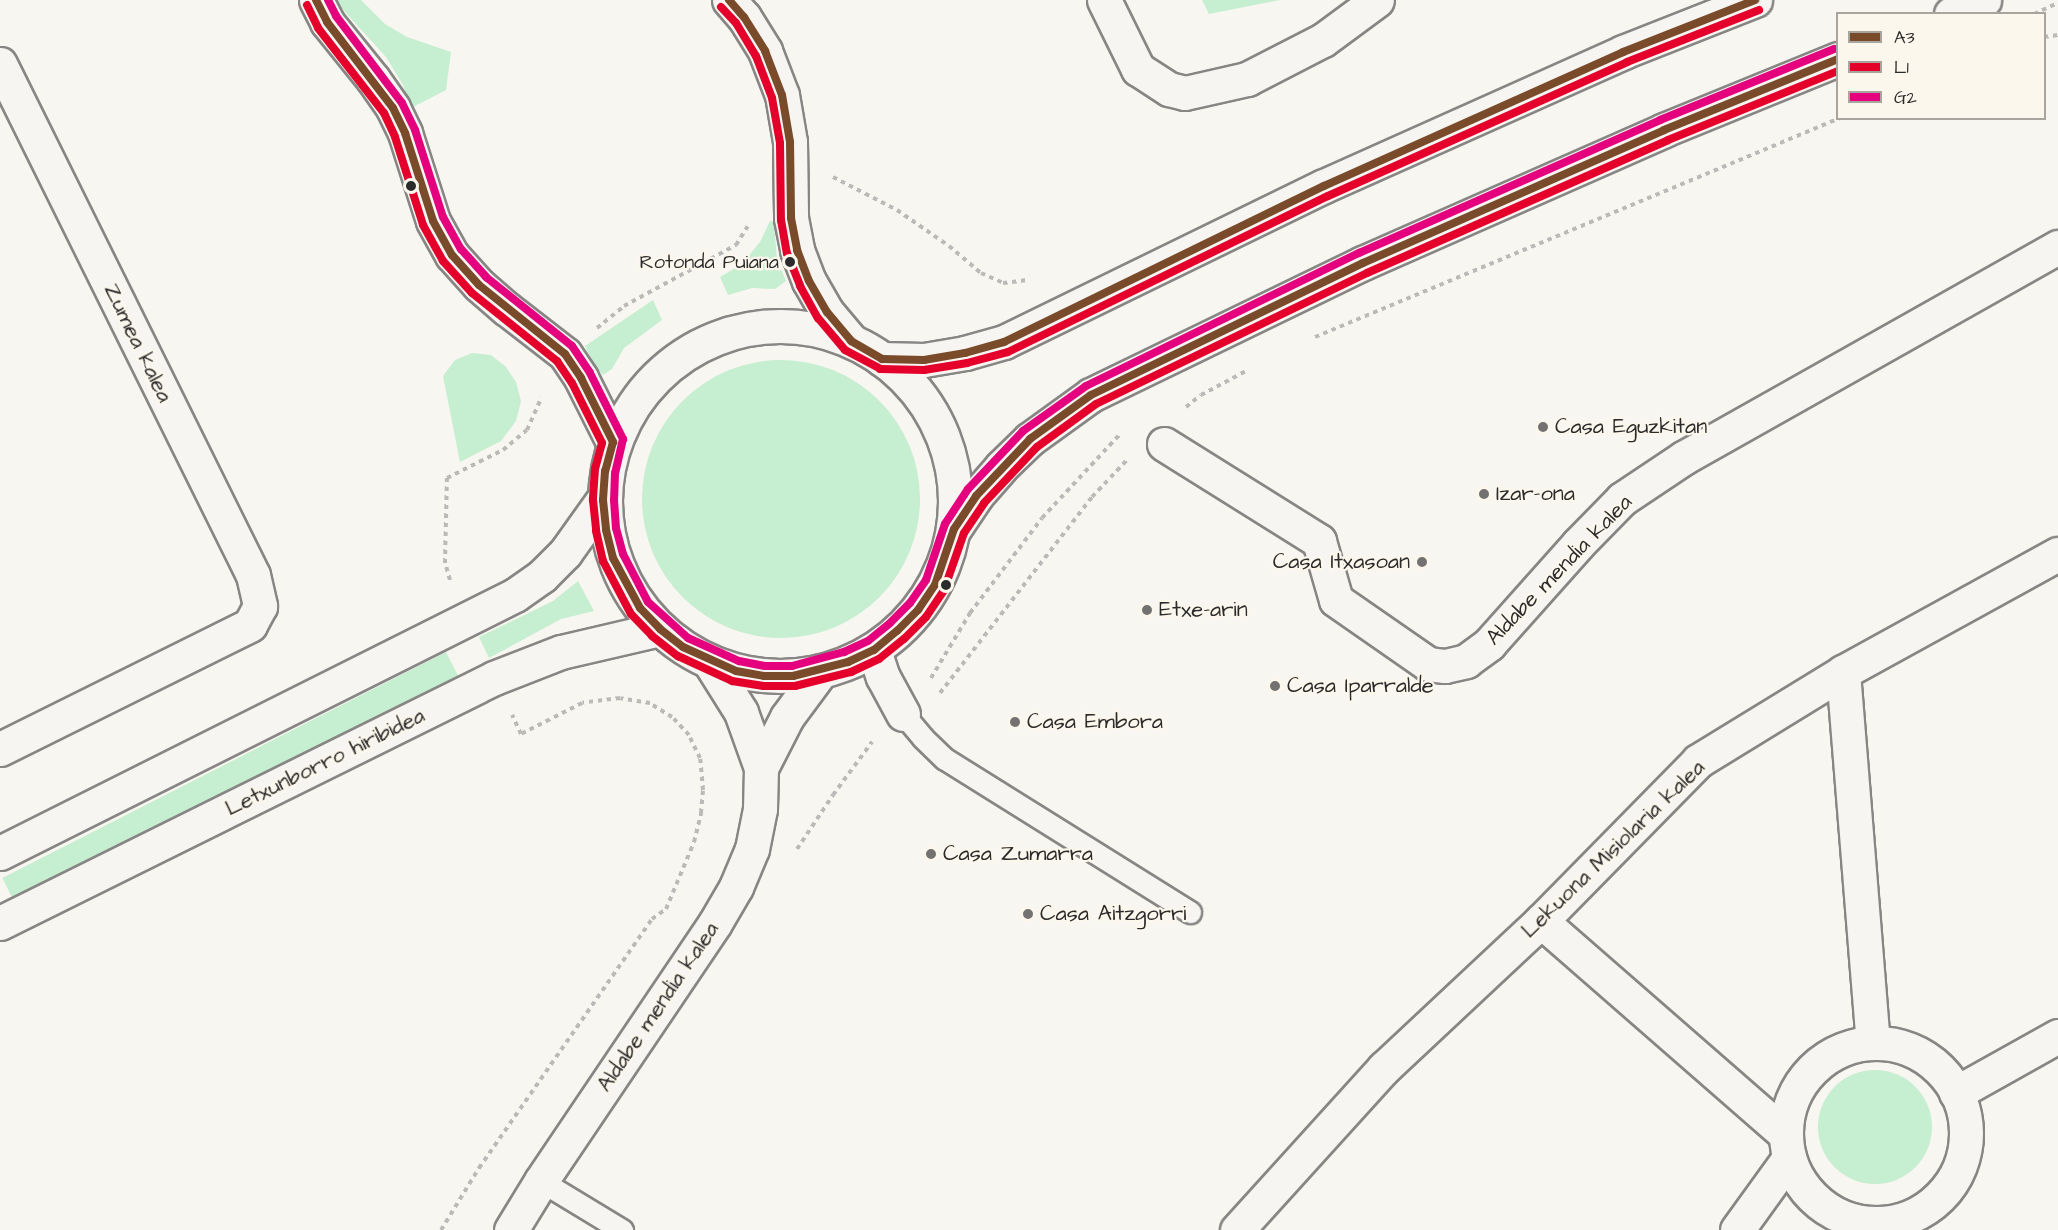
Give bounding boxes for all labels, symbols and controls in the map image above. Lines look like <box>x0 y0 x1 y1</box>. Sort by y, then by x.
legend <box>1836 12 2046 120</box>
text: A3 <box>1894 25 1915 50</box>
text: L1 <box>1894 55 1909 80</box>
text: G2 <box>1894 85 1917 110</box>
unlabelled marker <box>405 180 417 192</box>
place label: Rotonda Puiana <box>639 250 779 274</box>
marker: Rotonda Puiana <box>784 256 796 268</box>
street label: Zumea kalea <box>98 279 178 407</box>
place label: Casa Eguzkitan <box>1555 414 1707 440</box>
marker: Casa Eguzkitan <box>1536 420 1550 434</box>
place label: Izar-ona <box>1496 481 1575 507</box>
marker: Izar-ona <box>1477 487 1491 501</box>
street label: Aldabe mendia kalea <box>1480 489 1638 651</box>
place label: Casa Itxasoan <box>1273 549 1410 575</box>
marker: Casa Itxasoan <box>1415 555 1429 569</box>
unlabelled marker <box>940 579 952 591</box>
place label: Etxe-arin <box>1159 597 1248 623</box>
marker: Etxe-arin <box>1140 603 1154 617</box>
place label: Casa Iparralde <box>1287 673 1434 699</box>
marker: Casa Iparralde <box>1268 679 1282 693</box>
street label: Letxunborro hiribidea <box>221 702 429 822</box>
place label: Casa Embora <box>1027 709 1163 735</box>
marker: Casa Embora <box>1008 715 1022 729</box>
street label: Lekuona Misiolaria kalea <box>1516 754 1710 944</box>
place label: Casa Zumarra <box>943 841 1093 867</box>
marker: Casa Zumarra <box>924 847 938 861</box>
place label: Casa Aitzgorri <box>1040 901 1186 927</box>
marker: Casa Aitzgorri <box>1021 907 1035 921</box>
street label: Aldabe mendia kalea <box>591 917 725 1097</box>

